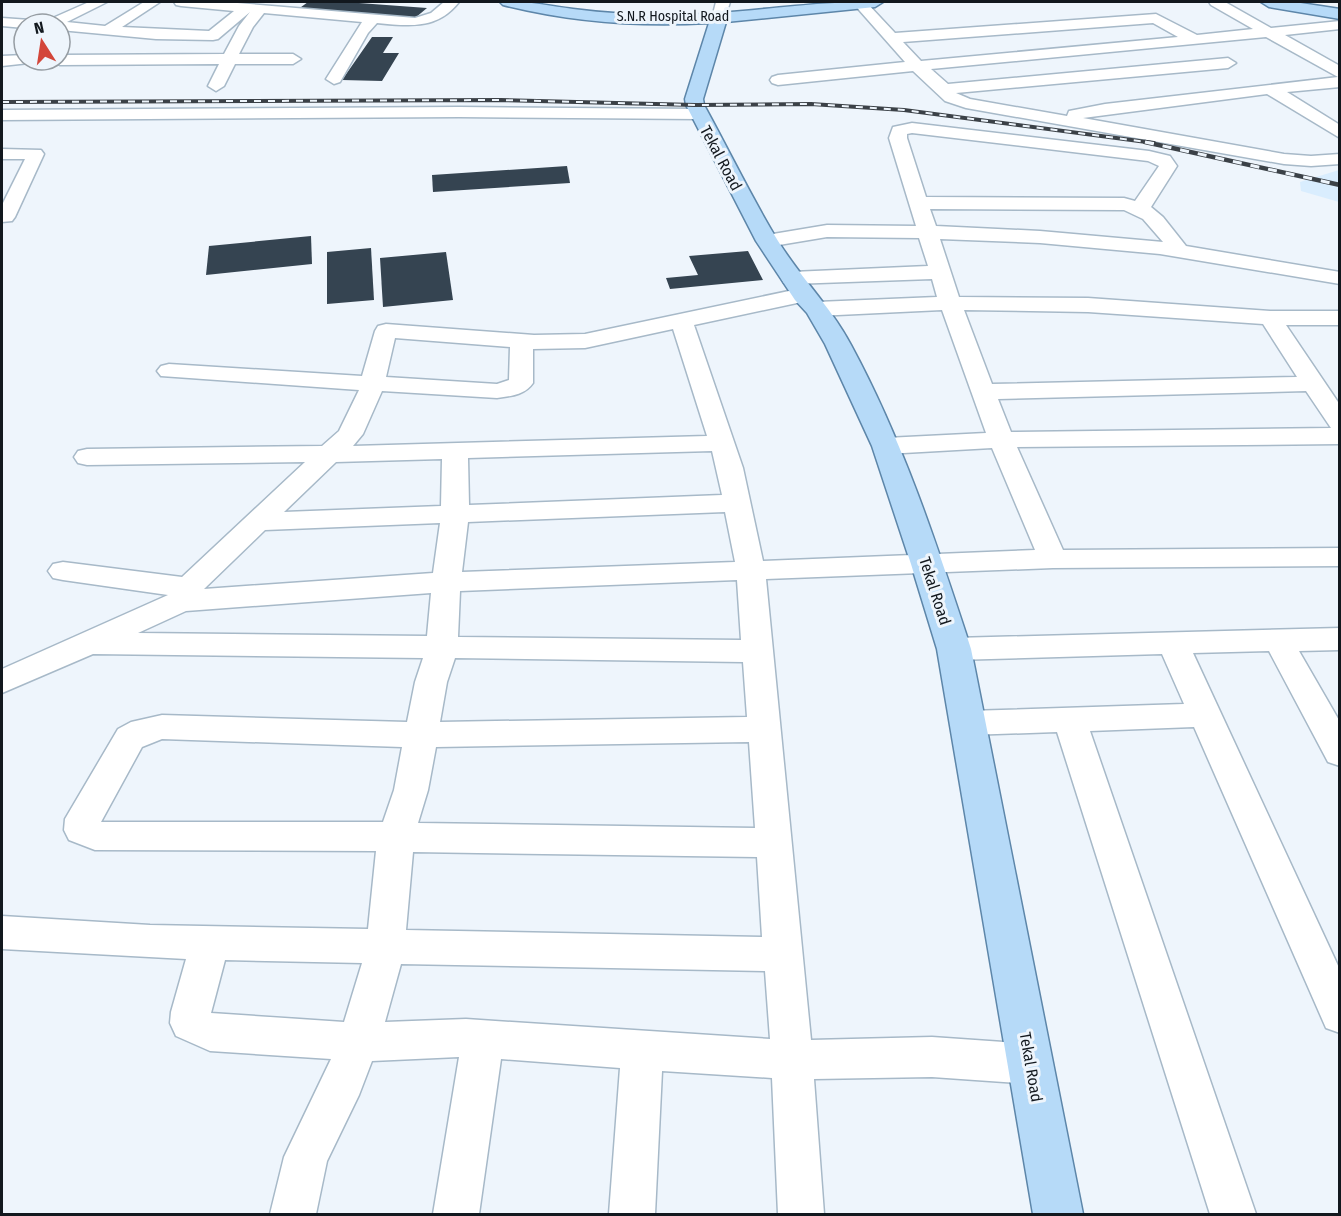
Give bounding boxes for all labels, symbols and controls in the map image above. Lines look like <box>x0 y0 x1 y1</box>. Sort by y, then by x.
street label: S.N.R Hospital Road <box>617 8 729 25</box>
north arrow <box>12 12 72 72</box>
text: N <box>32 18 46 38</box>
street label: Tekal Road <box>696 122 746 194</box>
street label: Tekal Road <box>915 555 955 627</box>
street label: Tekal Road <box>1016 1031 1046 1103</box>

